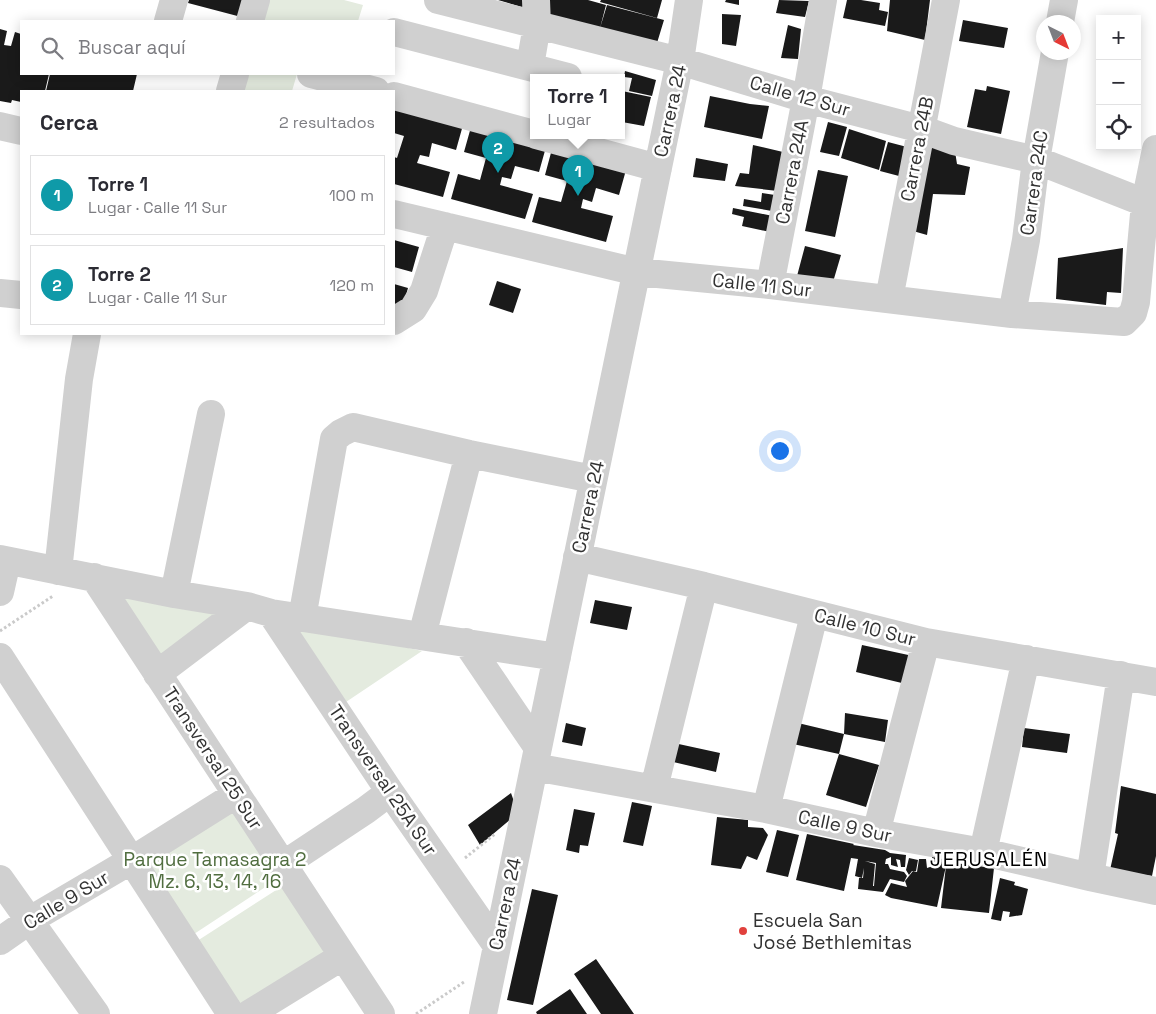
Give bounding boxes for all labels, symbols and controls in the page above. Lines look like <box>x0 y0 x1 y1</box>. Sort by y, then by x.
north arrow <box>1036 15 1081 60</box>
map controls <box>1096 15 1141 150</box>
button: + <box>1096 15 1141 60</box>
search box <box>20 20 395 75</box>
icon: search <box>38 34 66 62</box>
text: Buscar aquí <box>78 35 186 60</box>
button: − <box>1096 60 1141 105</box>
street label: Carrera 24 <box>648 62 692 159</box>
street label: Calle 12 Sur <box>747 70 853 122</box>
popup <box>530 74 625 139</box>
text: Torre 1 <box>547 84 608 109</box>
street label: Carrera 24B <box>895 94 939 204</box>
button: locate <box>1096 105 1141 150</box>
text: Cerca <box>40 109 98 136</box>
text: Lugar <box>547 109 591 130</box>
text: 2 resultados <box>279 112 375 133</box>
street label: Carrera 24A <box>770 118 814 226</box>
street label: Carrera 24C <box>1014 129 1054 237</box>
pin: 2 <box>482 132 514 173</box>
pin: 1 <box>562 155 594 196</box>
text: Torre 1 <box>88 172 148 197</box>
text: 1 <box>53 185 61 206</box>
text: 100 m <box>329 185 374 206</box>
text: Lugar · Calle 11 Sur <box>88 197 227 218</box>
text: Torre 2 <box>88 262 151 287</box>
street label: Calle 11 Sur <box>711 267 813 303</box>
text: 2 <box>52 275 62 296</box>
text: 120 m <box>330 275 374 296</box>
text: Lugar · Calle 11 Sur <box>88 287 227 308</box>
your location <box>767 438 793 464</box>
street label: Carrera 24 <box>566 458 610 555</box>
street label: Calle 10 Sur <box>812 602 918 652</box>
street label: Transversal 25 Sur <box>157 682 269 834</box>
street label: Transversal 25A Sur <box>323 700 443 860</box>
street label: Calle 9 Sur <box>796 804 894 848</box>
district label: JERUSALÉN <box>930 846 1048 872</box>
park label: Parque Tamasagra 2 Mz. 6, 13, 14, 16 <box>124 847 307 894</box>
street label: Carrera 24 <box>483 855 527 952</box>
street label: Calle 9 Sur <box>19 865 113 935</box>
place label: Escuela San José Bethlemitas <box>753 908 912 955</box>
marker: Escuela San José Bethlemitas <box>737 925 749 937</box>

